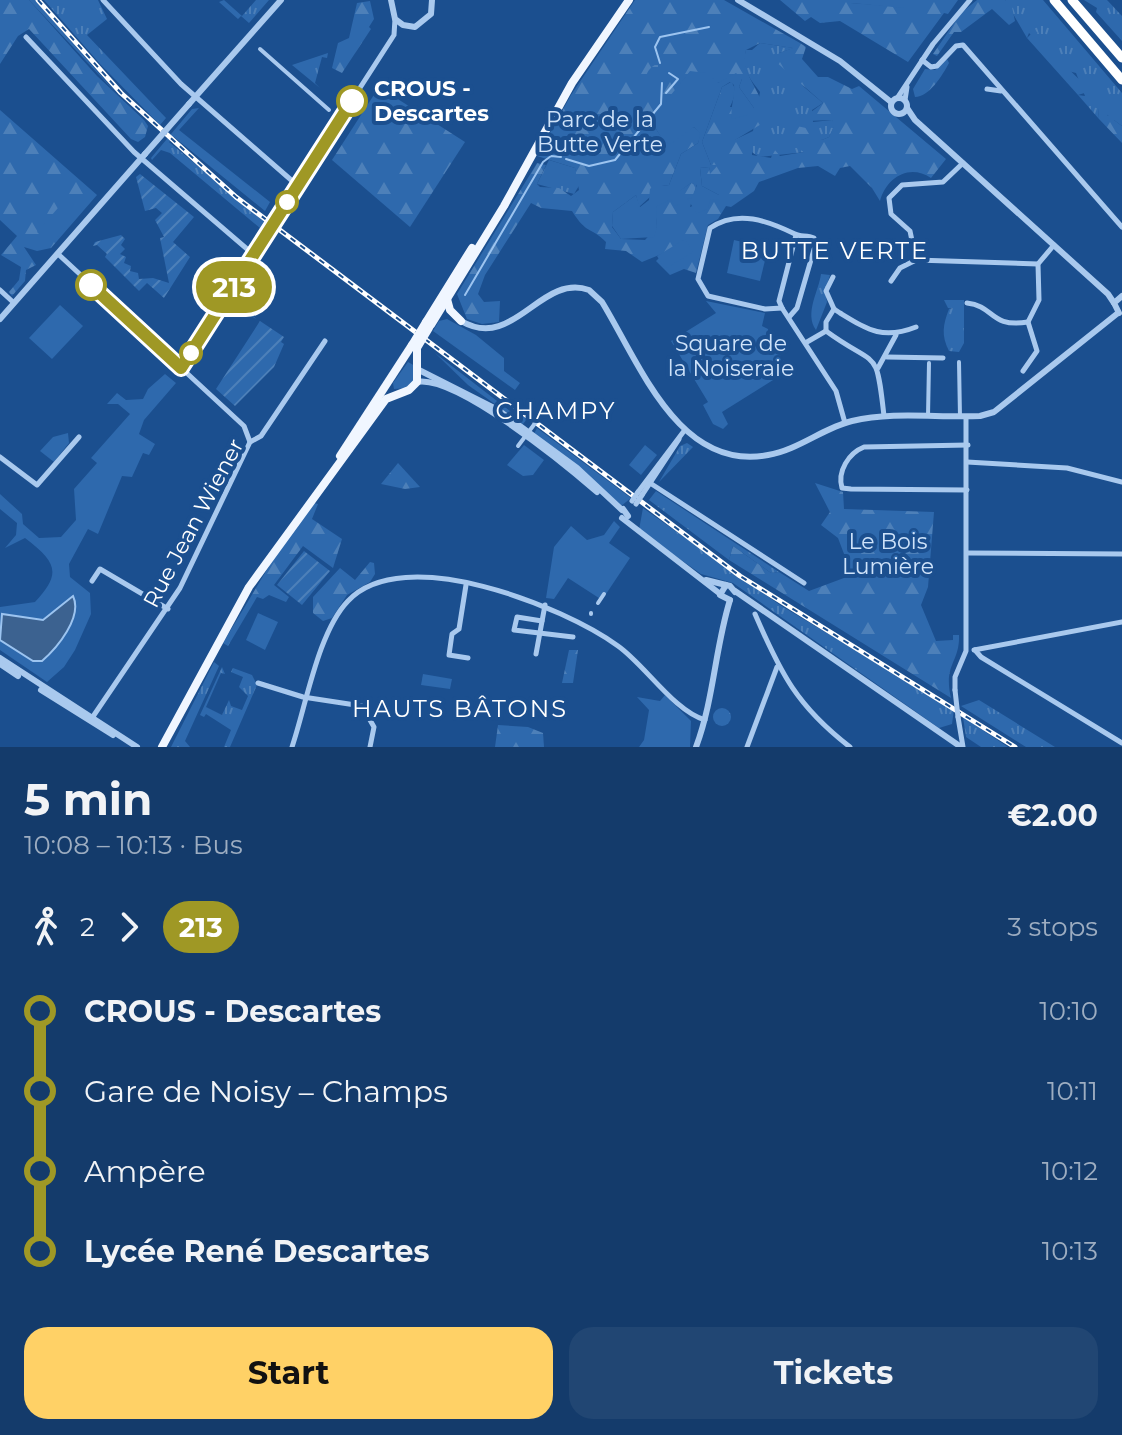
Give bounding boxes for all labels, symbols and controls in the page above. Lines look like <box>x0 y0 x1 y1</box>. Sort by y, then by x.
place label: CROUS - Descartes <box>374 75 489 127</box>
marker: CROUS - Descartes <box>337 86 367 116</box>
park label: Parc de la Butte Verte <box>537 106 663 158</box>
unlabelled marker <box>276 191 298 213</box>
district label: BUTTE VERTE <box>741 236 929 265</box>
line badge: 213 <box>188 261 280 313</box>
unlabelled marker <box>76 270 106 300</box>
text: 213 <box>212 270 256 304</box>
park label: Square de la Noiseraie <box>668 330 794 382</box>
unlabelled marker <box>180 342 202 364</box>
district label: CHAMPY <box>496 396 616 425</box>
street label: Rue Jean Wiener <box>137 434 249 612</box>
park label: Le Bois Lumière <box>842 528 934 580</box>
district label: HAUTS BÂTONS <box>352 694 568 723</box>
text: 5 min <box>24 772 152 826</box>
text: €2.00 <box>1008 797 1098 834</box>
text: 10:08 – 10:13 · Bus <box>24 829 243 861</box>
icon: walk <box>24 905 68 949</box>
icon: forward <box>107 905 151 949</box>
text: 213 <box>179 910 223 944</box>
text: 2 <box>80 911 95 943</box>
text: 3 stops <box>1007 911 1098 943</box>
text: CROUS - Descartes <box>84 993 381 1030</box>
text: 10:10 <box>1039 995 1098 1027</box>
text: Gare de Noisy – Champs <box>84 1073 448 1110</box>
text: 10:11 <box>1047 1075 1098 1107</box>
text: Ampère <box>84 1153 206 1190</box>
text: 10:12 <box>1042 1155 1098 1187</box>
text: Lycée René Descartes <box>84 1233 429 1270</box>
text: 10:13 <box>1042 1235 1098 1267</box>
button: Start <box>24 1327 553 1419</box>
button: Tickets <box>569 1327 1098 1419</box>

